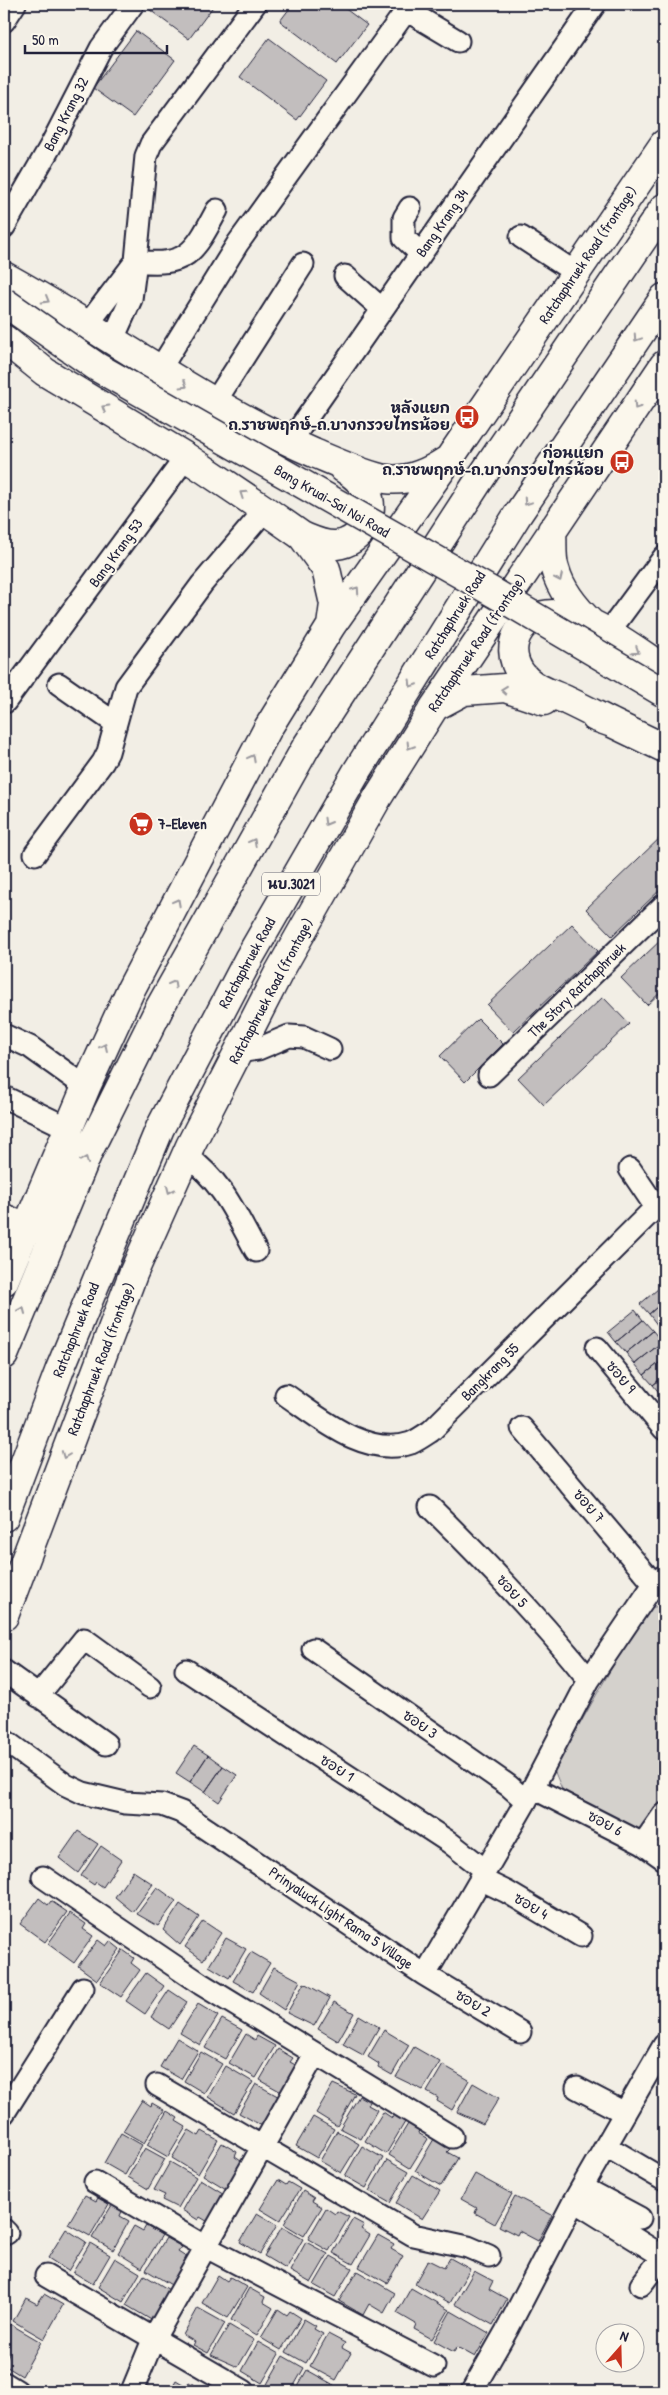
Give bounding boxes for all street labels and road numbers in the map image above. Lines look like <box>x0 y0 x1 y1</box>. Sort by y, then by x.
street label: Bang Krang 32 <box>38 73 93 154</box>
street label: Ratchaphruek Road (frontage) <box>534 182 642 328</box>
street label: Bang Krang 34 <box>410 184 473 261</box>
street label: Bang Kruai-Sai Noi Road <box>271 459 394 542</box>
street label: Bang Krang 53 <box>84 514 148 591</box>
street label: Ratchaphruek Road <box>419 566 490 663</box>
street label: Ratchaphruek Road (frontage) <box>423 570 531 716</box>
road number: นบ.3021 <box>262 872 320 896</box>
street label: Ratchaphruek Road <box>213 914 280 1012</box>
street label: Ratchaphruek Road (frontage) <box>223 914 318 1067</box>
street label: The Story Ratchaphruek <box>523 937 630 1042</box>
street label: Ratchaphruek Road <box>47 1279 104 1380</box>
street label: Ratchaphruek Road (frontage) <box>62 1279 139 1438</box>
street label: Bangkrang 55 <box>456 1337 524 1405</box>
street label: ซอย 9 <box>601 1356 642 1398</box>
street label: ซอย 7 <box>569 1484 610 1527</box>
street label: ซอย 5 <box>492 1570 533 1612</box>
street label: ซอย 3 <box>399 1704 442 1743</box>
street label: ซอย 1 <box>316 1749 358 1786</box>
street label: ซอย 6 <box>584 1805 627 1841</box>
street label: Prinyaluck Light Rama 5 Village <box>265 1861 418 1974</box>
street label: ซอย 4 <box>510 1887 553 1924</box>
street label: ซอย 2 <box>451 1984 495 2021</box>

